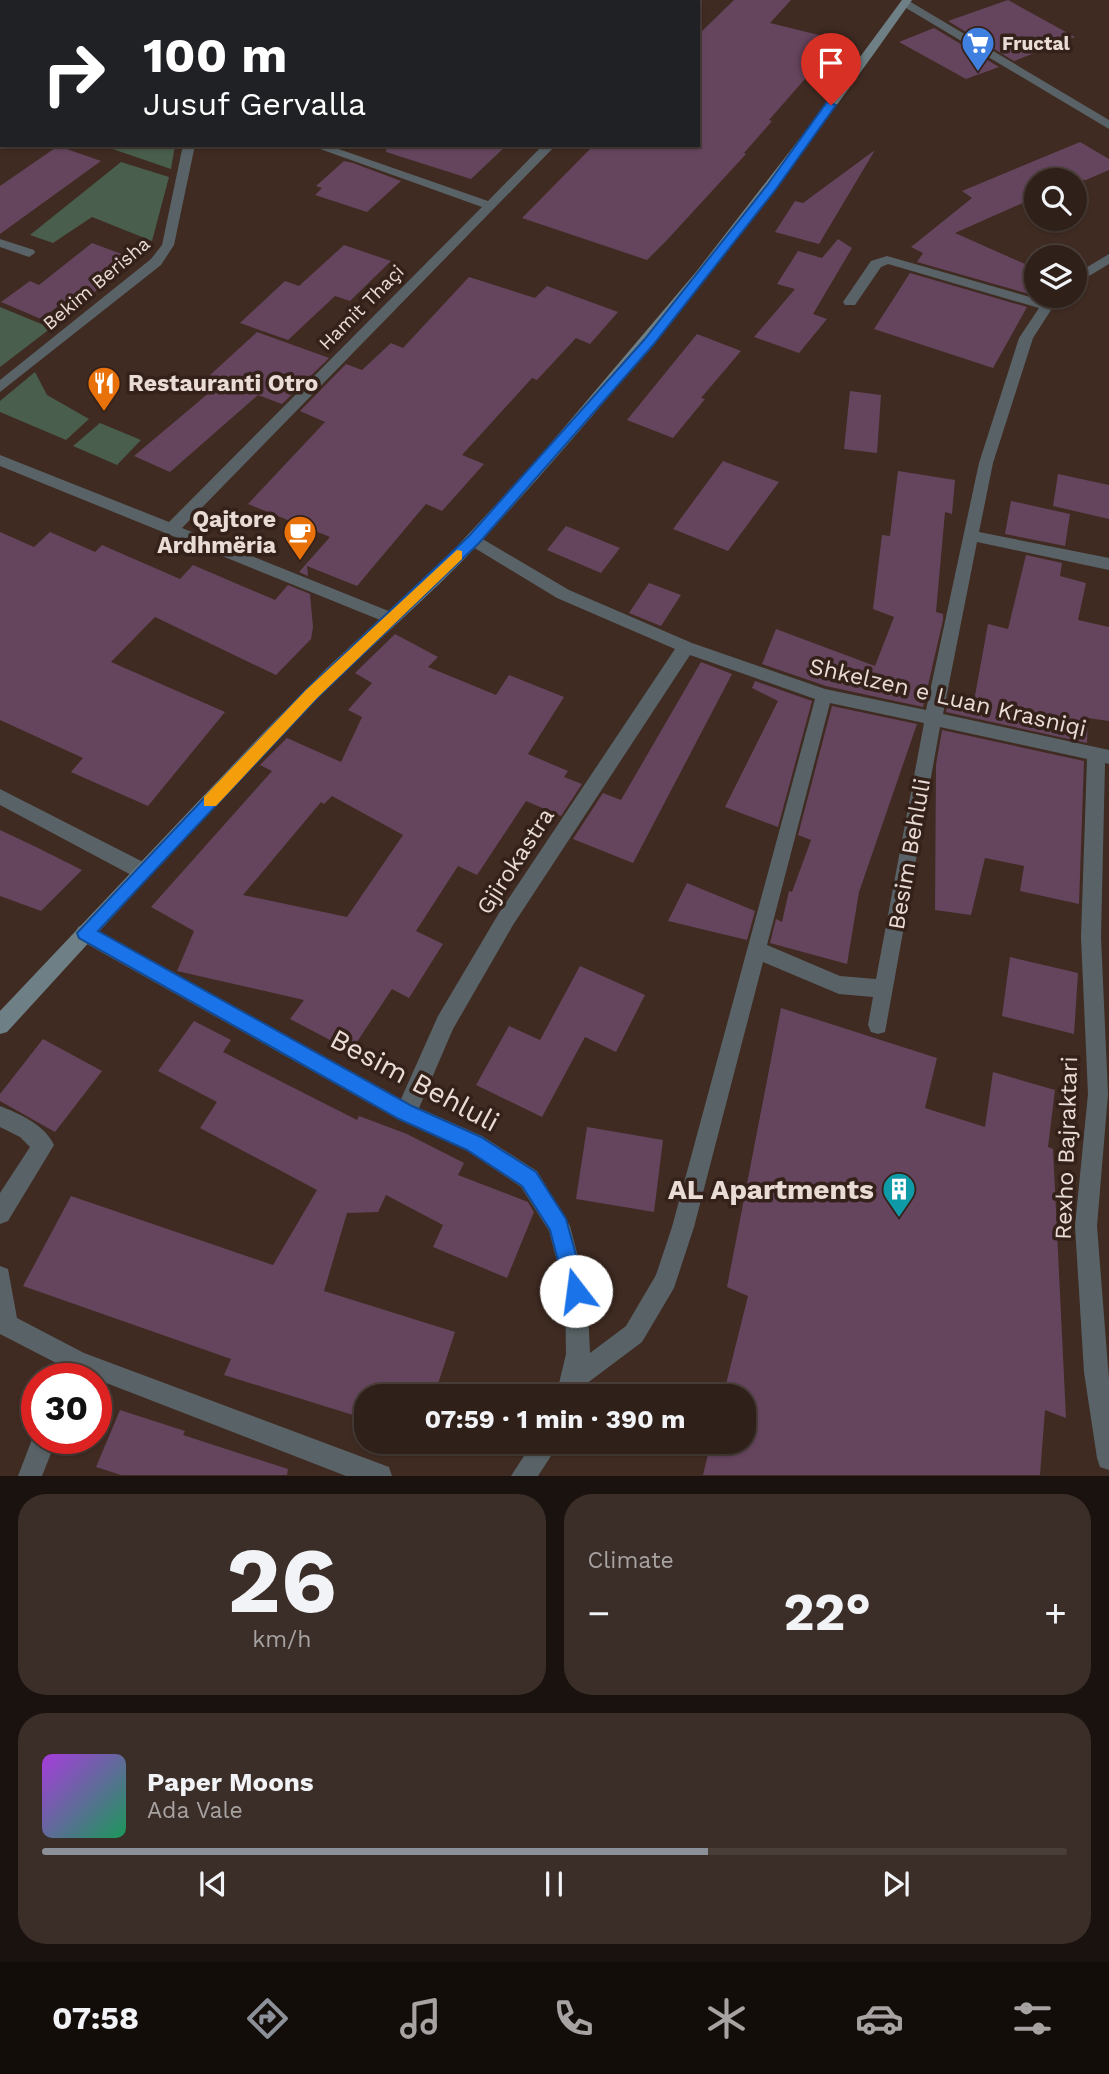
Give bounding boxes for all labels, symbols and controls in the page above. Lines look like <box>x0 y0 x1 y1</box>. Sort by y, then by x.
supermarket icon: Fructal <box>959 24 997 73</box>
text: 100 m <box>143 26 287 84</box>
icon: right <box>28 28 119 119</box>
place label: Fructal <box>1002 32 1070 55</box>
pin <box>801 33 861 105</box>
icon: arrive <box>812 44 850 82</box>
text: Jusuf Gervalla <box>143 85 366 123</box>
map controls <box>1024 168 1087 308</box>
button: search <box>1024 168 1087 231</box>
street label: Bekim Berisha <box>38 232 155 335</box>
button: layers <box>1024 245 1087 308</box>
street label: Hamit Thaçi <box>314 260 409 355</box>
restaurant icon: Restauranti Otro <box>85 364 123 413</box>
place label: Restauranti Otro <box>128 370 318 397</box>
place label: Qajtore Ardhmëria <box>157 506 277 559</box>
cafe icon: Qajtore Ardhmëria <box>281 513 319 562</box>
street label: Shkelzen e Luan Krasniqi <box>807 652 1089 743</box>
street label: Besim Behluli <box>883 776 936 932</box>
street label: Gjirokastra <box>471 803 560 920</box>
street label: Besim Behluli <box>325 1022 505 1139</box>
street label: Rexho Bajraktari <box>1050 1056 1083 1240</box>
building icon: AL Apartments <box>880 1170 918 1219</box>
place label: AL Apartments <box>668 1173 874 1206</box>
position arrow <box>539 1254 613 1328</box>
speed limit sign: 30 <box>21 1363 112 1454</box>
text: 07:59 · 1 min · 390 m <box>424 1404 686 1434</box>
text: 26 <box>227 1527 337 1634</box>
text: Climate <box>588 1547 674 1574</box>
text: 22° <box>783 1582 871 1643</box>
text: − <box>588 1591 610 1635</box>
text: + <box>1044 1591 1067 1635</box>
text: km/h <box>252 1626 311 1653</box>
text: Paper Moons <box>147 1767 314 1797</box>
text: Ada Vale <box>147 1797 243 1824</box>
icon: previous <box>194 1865 232 1903</box>
icon: pause <box>535 1865 573 1903</box>
icon: next <box>877 1865 915 1903</box>
icon: directions <box>243 1994 292 2043</box>
icon: music <box>396 1994 445 2043</box>
icon: phone <box>549 1994 598 2043</box>
icon: climate <box>702 1994 751 2043</box>
icon: car <box>855 1994 904 2043</box>
icon: filters <box>1008 1994 1057 2043</box>
text: 07:58 <box>52 1999 139 2037</box>

